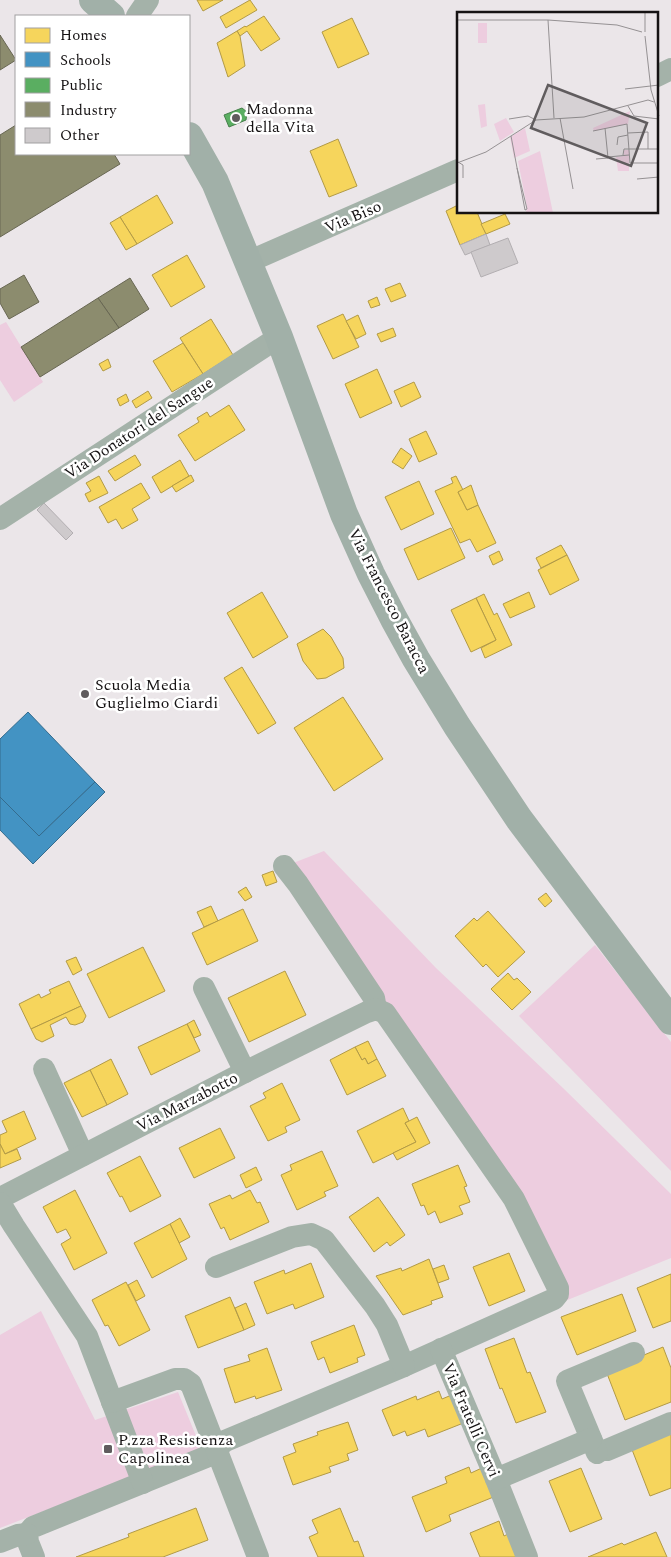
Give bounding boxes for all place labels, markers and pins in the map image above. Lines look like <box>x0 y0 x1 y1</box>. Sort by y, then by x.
place label: Madonna della Vita <box>246 97 314 139</box>
marker: Madonna della Vita <box>230 112 242 124</box>
place label: Scuola Media Guglielmo Ciardi <box>95 673 218 715</box>
marker: Scuola Media Guglielmo Ciardi <box>79 688 91 700</box>
place label: P.zza Resistenza Capolinea <box>118 1428 234 1470</box>
marker: P.zza Resistenza Capolinea <box>102 1443 114 1455</box>

